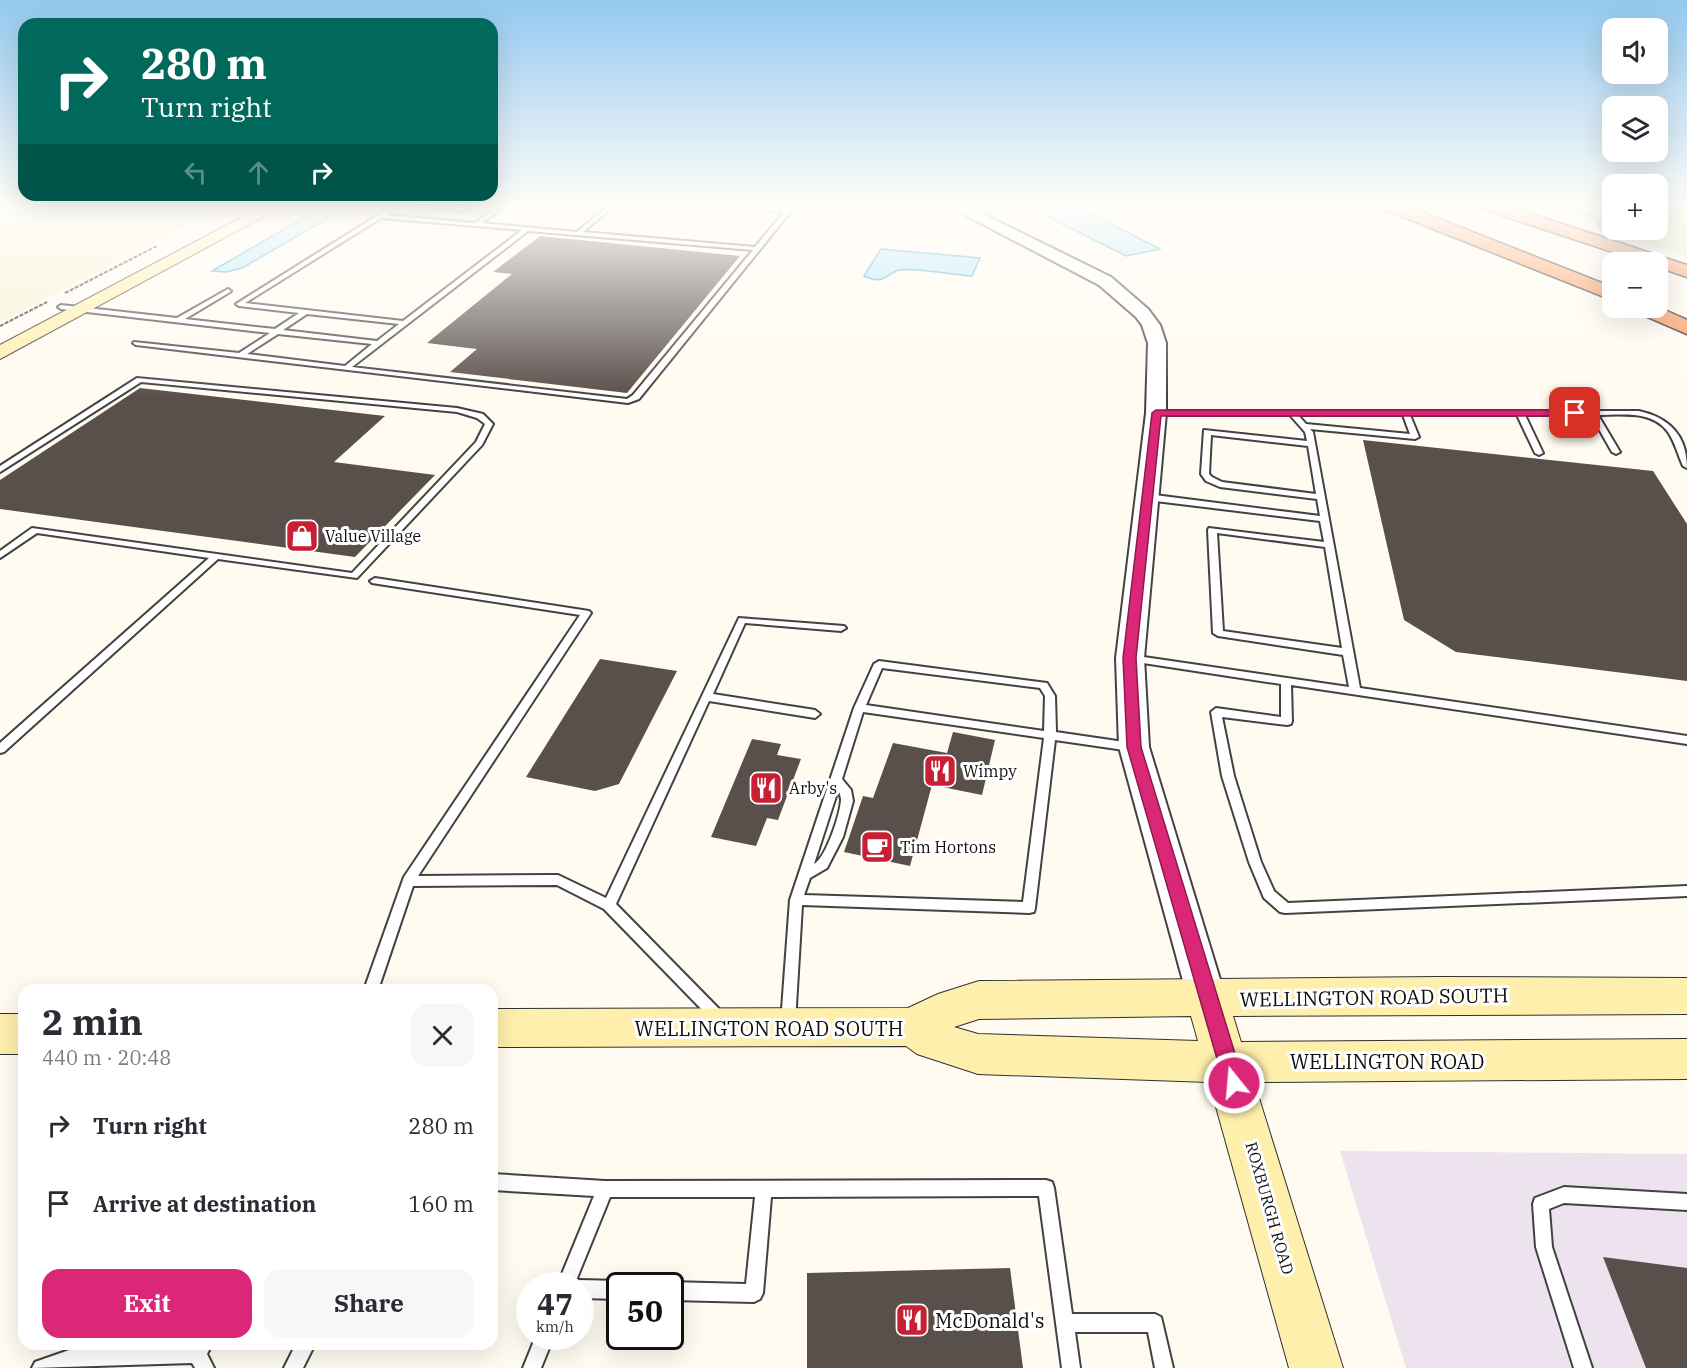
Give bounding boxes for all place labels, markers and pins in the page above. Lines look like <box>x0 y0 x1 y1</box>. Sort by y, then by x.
pin <box>1549 387 1600 438</box>
shop icon: Value Village <box>284 518 320 554</box>
place label: Value Village <box>325 526 421 546</box>
restaurant icon: Wimpy <box>922 753 958 789</box>
place label: Wimpy <box>963 761 1017 781</box>
restaurant icon: Arby's <box>748 770 784 806</box>
place label: Arby's <box>789 778 837 798</box>
cafe icon: Tim Hortons <box>859 829 895 865</box>
place label: Tim Hortons <box>900 837 996 857</box>
restaurant icon: McDonald's <box>894 1302 930 1338</box>
place label: McDonald's <box>935 1307 1045 1334</box>

